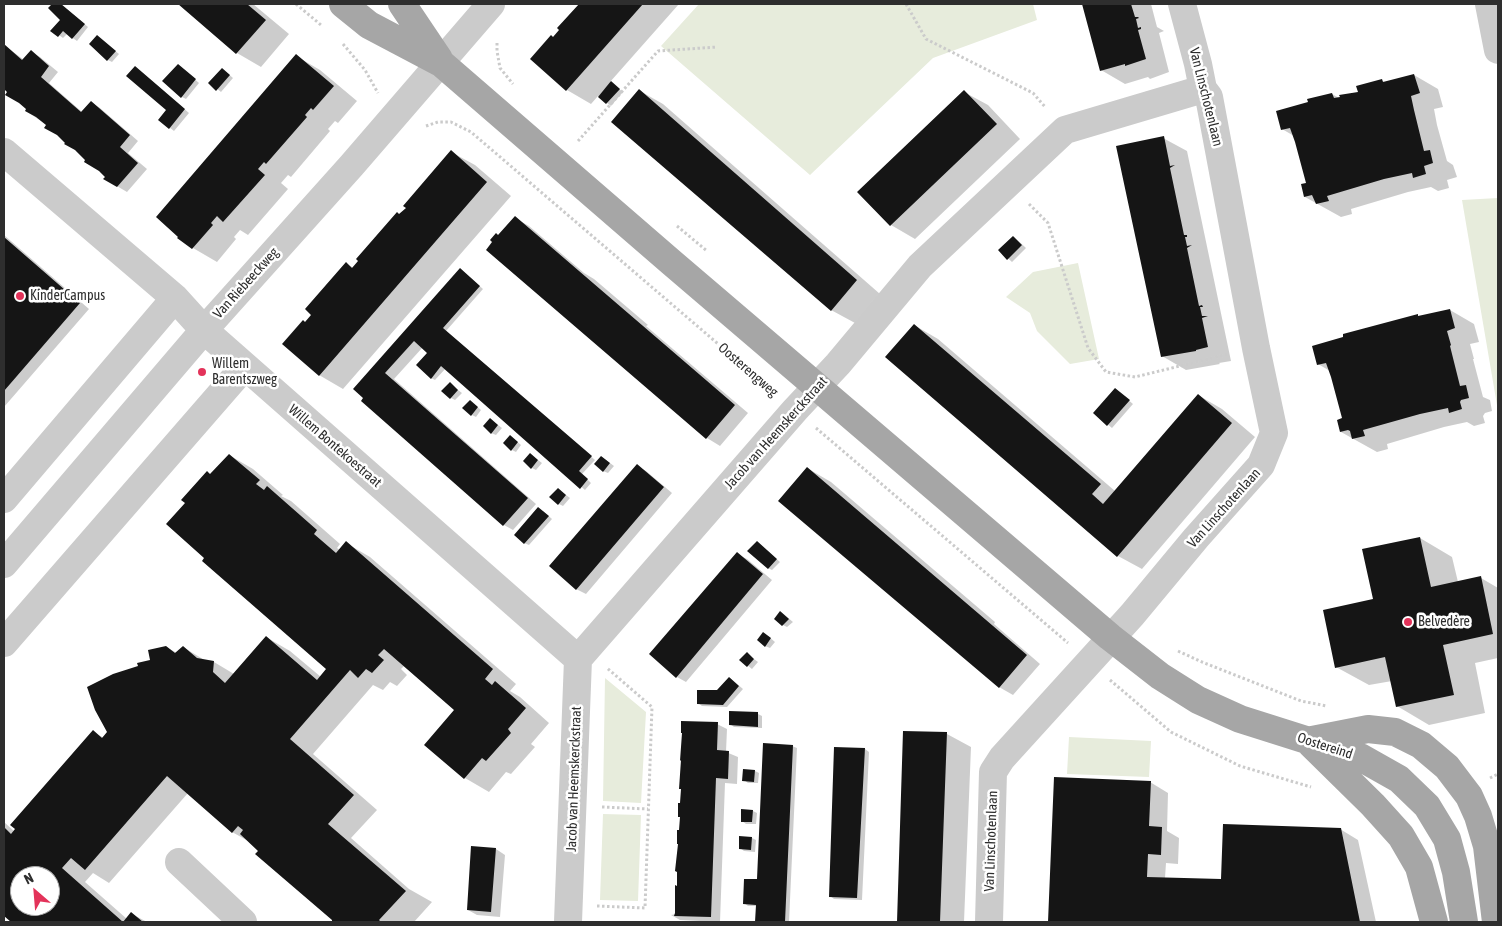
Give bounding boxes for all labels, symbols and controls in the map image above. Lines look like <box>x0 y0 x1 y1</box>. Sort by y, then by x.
street label: Van Linschotenlaan <box>1186 46 1226 148</box>
street label: Van Riebeeckweg <box>210 244 282 322</box>
place label: KinderCampus <box>30 288 105 304</box>
marker: KinderCampus <box>14 290 26 302</box>
street label: Oosterengweg <box>715 339 781 401</box>
place label: Willem Barentszweg <box>212 356 277 388</box>
marker: Willem Barentszweg <box>196 366 208 378</box>
street label: Jacob van Heemskerckstraat <box>721 373 831 493</box>
street label: Willem Bontekoestraat <box>285 401 385 491</box>
street label: Van Linschotenlaan <box>1184 465 1264 551</box>
place label: Belvedère <box>1418 614 1470 630</box>
marker: Belvedère <box>1402 616 1414 628</box>
street label: Jacob van Heemskerckstraat <box>563 706 585 852</box>
street label: Oostereind <box>1295 729 1355 763</box>
street label: Van Linschotenlaan <box>981 790 1001 892</box>
north arrow <box>10 866 60 916</box>
text: N <box>21 870 36 888</box>

